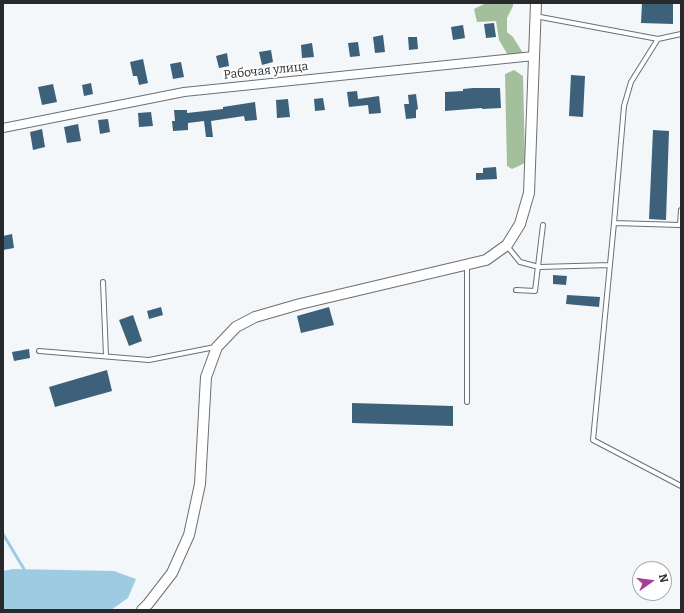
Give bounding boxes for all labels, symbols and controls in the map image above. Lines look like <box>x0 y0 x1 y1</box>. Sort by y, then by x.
street label: Рабочая улица <box>223 59 309 83</box>
north arrow <box>632 561 672 601</box>
text: N <box>656 573 670 584</box>

